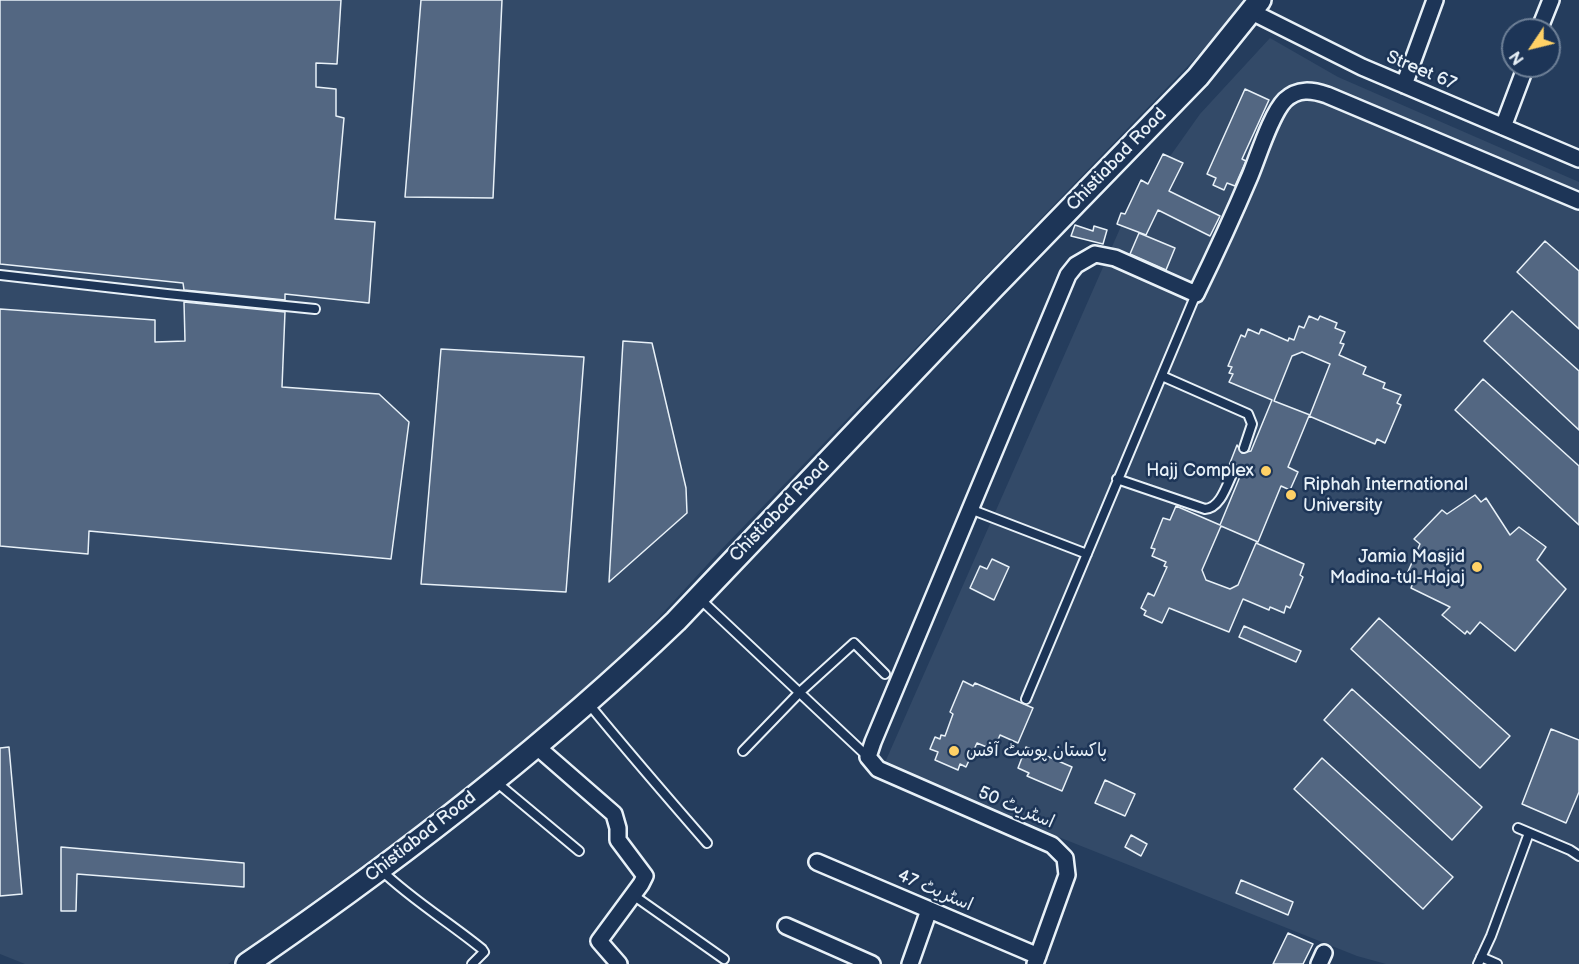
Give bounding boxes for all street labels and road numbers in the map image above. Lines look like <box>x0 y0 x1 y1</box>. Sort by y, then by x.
street label: Street 67 <box>1383 47 1459 95</box>
street label: Chistiabad Road <box>1062 104 1172 216</box>
street label: Chistiabad Road <box>725 455 835 567</box>
street label: اسٹریٹ 50 <box>975 782 1057 834</box>
street label: Chistiabad Road <box>361 787 481 887</box>
street label: اسٹریٹ 47 <box>894 866 976 916</box>

